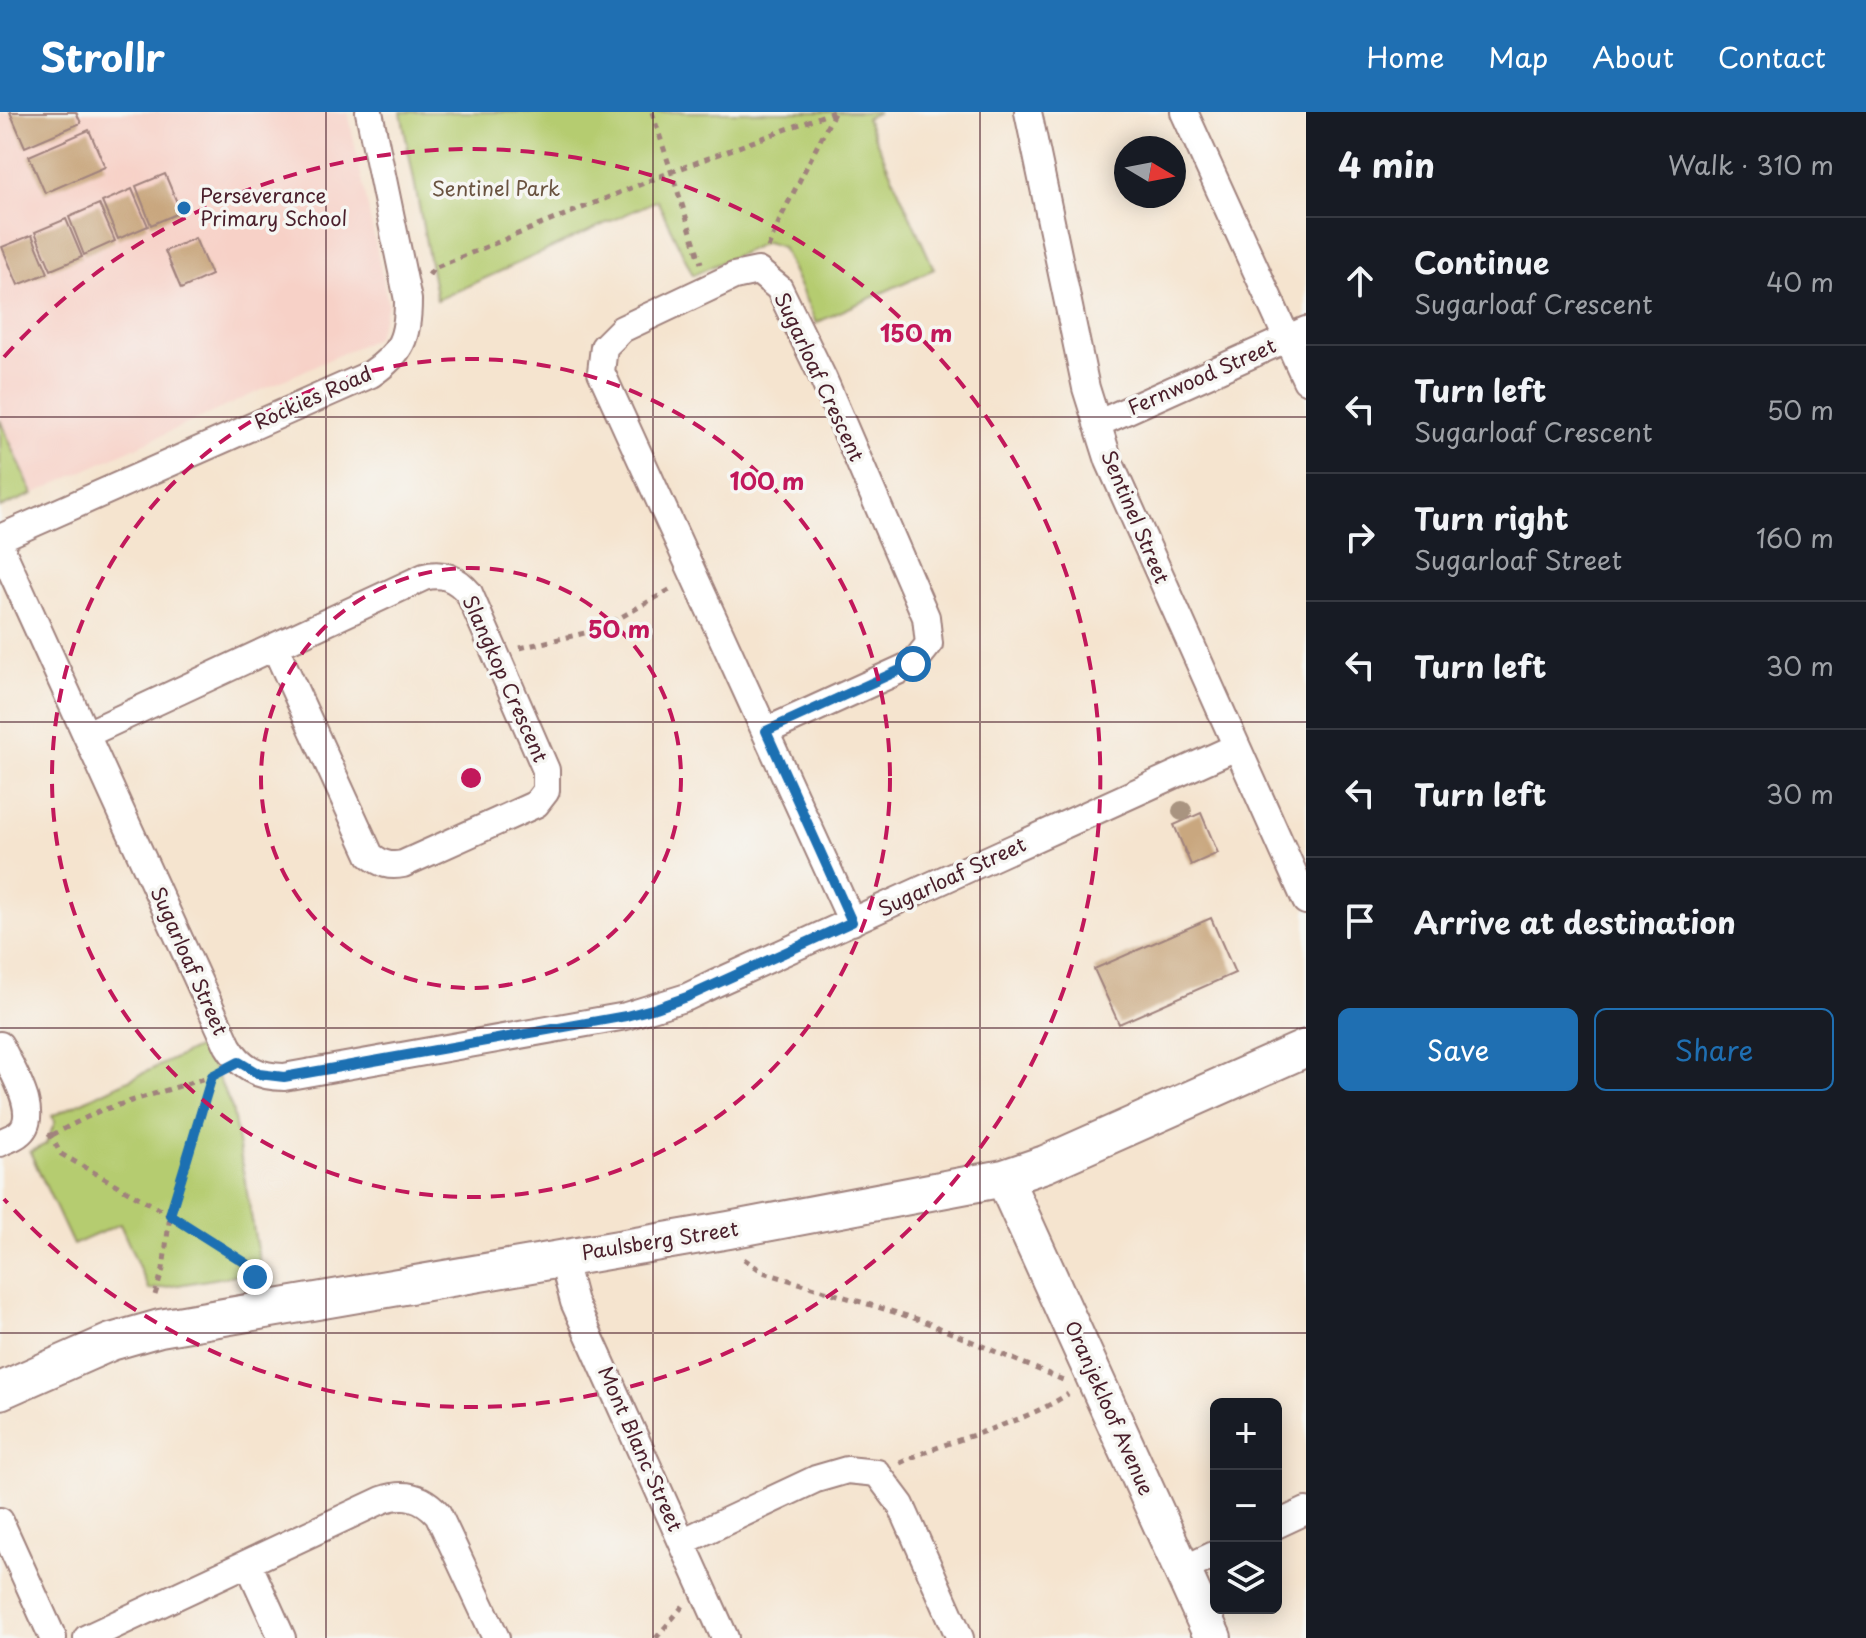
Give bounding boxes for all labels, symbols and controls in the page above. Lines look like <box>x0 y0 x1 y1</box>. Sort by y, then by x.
text: Strollr <box>40 28 165 85</box>
text: Home <box>1366 35 1444 78</box>
text: Map <box>1488 35 1548 78</box>
text: About <box>1592 35 1674 78</box>
text: Contact <box>1718 35 1826 78</box>
north arrow <box>1114 136 1186 208</box>
text: 4 min <box>1338 138 1435 190</box>
text: Walk · 310 m <box>1668 145 1834 184</box>
park label: Sentinel Park <box>432 173 560 203</box>
place label: Perseverance Primary School <box>200 180 347 233</box>
marker: Perseverance Primary School <box>175 199 193 217</box>
text: Continue <box>1414 239 1549 284</box>
icon: ahead <box>1338 259 1382 303</box>
text: 40 m <box>1766 262 1834 301</box>
text: Sugarloaf Crescent <box>1414 284 1653 323</box>
street label: Sugarloaf Crescent <box>768 287 872 466</box>
text: 150 m <box>880 314 952 350</box>
street label: Fernwood Street <box>1123 330 1280 422</box>
street label: Rockies Road <box>249 358 376 436</box>
text: Turn left <box>1414 367 1546 412</box>
icon: left <box>1338 387 1382 431</box>
text: 50 m <box>1767 390 1834 429</box>
text: Sugarloaf Crescent <box>1414 412 1653 451</box>
street label: Sentinel Street <box>1094 445 1178 588</box>
text: 100 m <box>730 462 804 498</box>
text: Turn right <box>1414 495 1569 540</box>
icon: right <box>1338 515 1382 559</box>
text: 160 m <box>1756 518 1834 557</box>
text: Sugarloaf Street <box>1414 540 1622 579</box>
street label: Slangkop Crescent <box>456 590 556 767</box>
text: 50 m <box>588 610 650 646</box>
icon: left <box>1338 643 1382 687</box>
text: Turn left <box>1414 643 1546 688</box>
route start <box>895 646 931 682</box>
text: 30 m <box>1766 646 1834 685</box>
centre of rings <box>457 764 485 792</box>
icon: left <box>1338 771 1382 815</box>
text: Turn left <box>1414 771 1546 816</box>
text: 30 m <box>1766 774 1834 813</box>
street label: Sugarloaf Street <box>873 829 1030 924</box>
street label: Sugarloaf Street <box>144 881 236 1040</box>
icon: arrive <box>1338 899 1382 943</box>
text: Arrive at destination <box>1414 899 1736 944</box>
button: Save <box>1338 1008 1578 1091</box>
button: Share <box>1594 1008 1834 1091</box>
street label: Paulsberg Street <box>579 1213 740 1267</box>
route end <box>237 1259 273 1295</box>
street label: Oranjekloof Avenue <box>1058 1315 1162 1500</box>
street label: Mont Blanc Street <box>591 1361 691 1536</box>
map controls <box>1210 1398 1282 1614</box>
button: + <box>1210 1398 1282 1470</box>
button: − <box>1210 1470 1282 1542</box>
button: layers <box>1210 1542 1282 1614</box>

